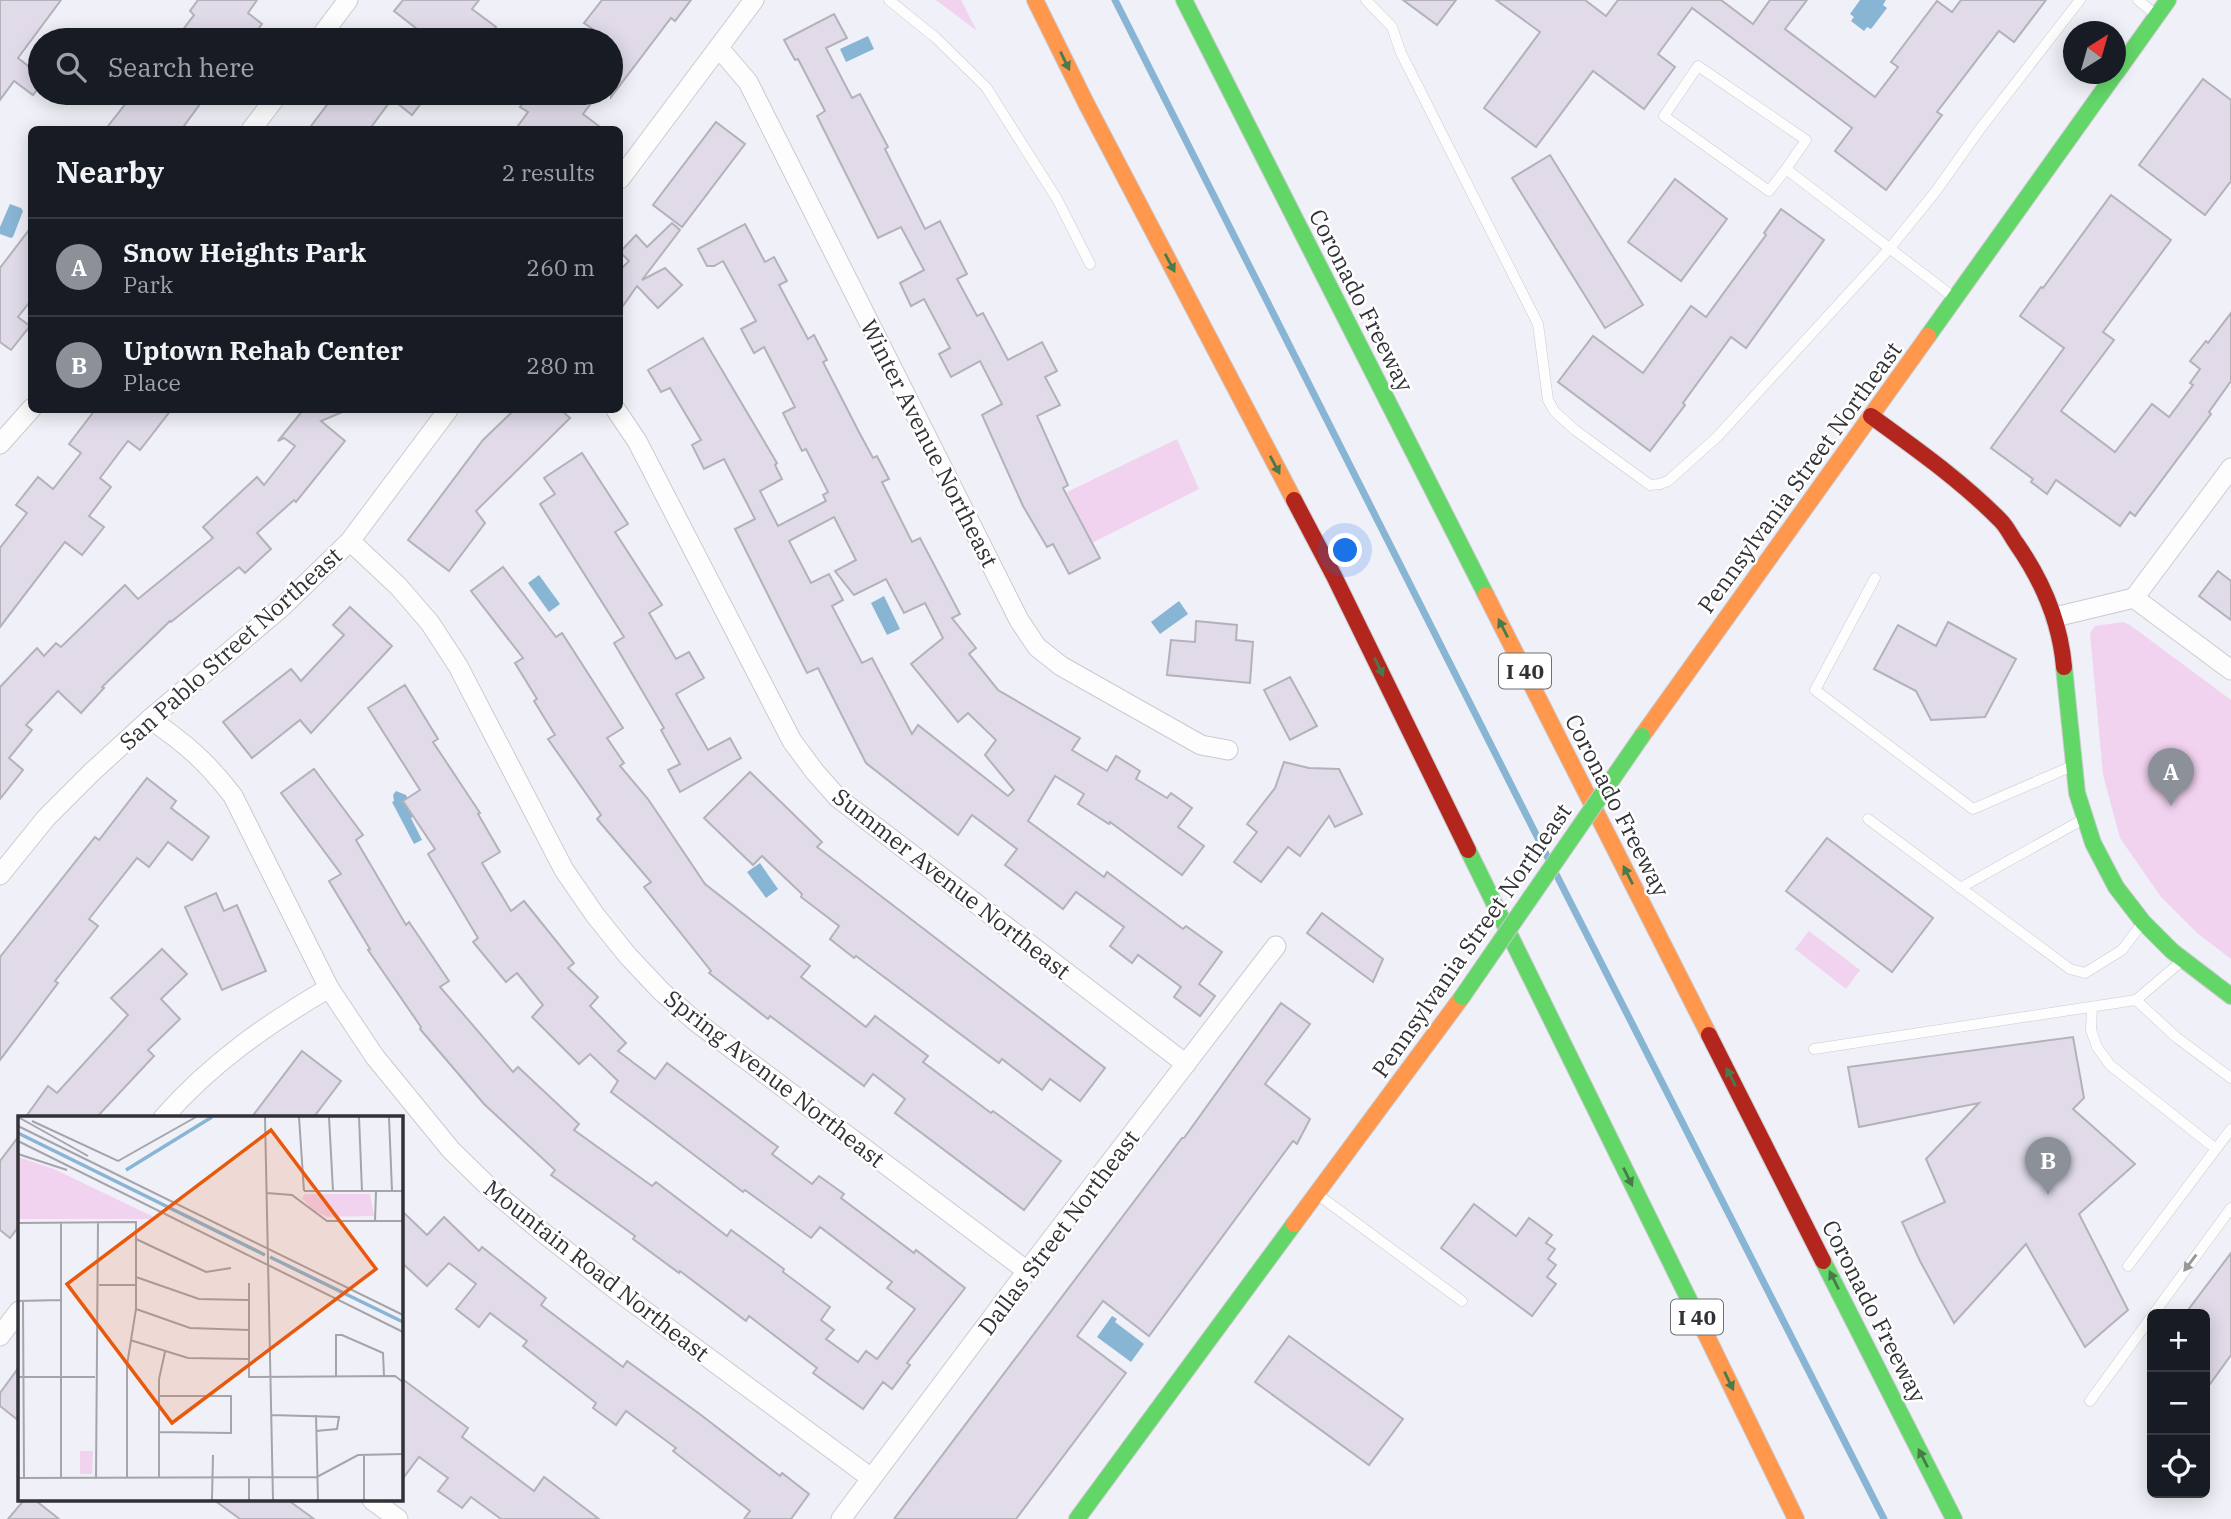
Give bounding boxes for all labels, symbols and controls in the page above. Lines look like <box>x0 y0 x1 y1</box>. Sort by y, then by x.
north arrow <box>2063 21 2126 84</box>
search box <box>28 28 623 105</box>
icon: search <box>52 48 90 86</box>
text: Search here <box>108 50 254 84</box>
one-way arrow <box>1060 51 1071 71</box>
text: Nearby <box>56 152 164 191</box>
text: 2 results <box>502 157 595 187</box>
street label: Coronado Freeway <box>1303 203 1421 397</box>
text: Snow Heights Park <box>123 235 366 269</box>
text: A <box>71 252 87 282</box>
text: 260 m <box>526 252 595 282</box>
one-way arrow <box>1164 253 1175 273</box>
text: Park <box>123 269 173 299</box>
street label: Winter Avenue Northeast <box>854 314 1006 572</box>
text: Uptown Rehab Center <box>123 333 403 367</box>
street label: Pennsylvania Street Northeast <box>1690 335 1908 619</box>
text: B <box>71 350 87 380</box>
text: 280 m <box>526 350 595 380</box>
text: Place <box>123 367 181 397</box>
one-way arrow <box>1269 455 1281 475</box>
your location <box>1328 533 1362 567</box>
street label: San Pablo Street Northeast <box>112 540 348 756</box>
one-way arrow <box>1497 618 1508 638</box>
road number: I 40 <box>1499 654 1551 688</box>
one-way arrow <box>1373 657 1384 677</box>
street label: Coronado Freeway <box>1559 708 1677 902</box>
pin: A <box>2148 748 2194 806</box>
street label: Summer Avenue Northeast <box>827 781 1077 985</box>
street label: Pennsylvania Street Northeast <box>1365 797 1577 1083</box>
one-way arrow <box>1622 865 1634 885</box>
street label: Spring Avenue Northeast <box>659 983 891 1173</box>
one-way arrow <box>1725 1067 1737 1087</box>
inset map <box>18 1116 402 1502</box>
street label: Dallas Street Northeast <box>971 1123 1145 1341</box>
pin: B <box>2025 1137 2071 1195</box>
one-way arrow <box>1623 1167 1634 1187</box>
street label: Mountain Road Northeast <box>478 1173 716 1367</box>
street label: Coronado Freeway <box>1816 1214 1934 1408</box>
one-way arrow <box>2184 1254 2198 1272</box>
one-way arrow <box>1828 1270 1839 1290</box>
road number: I 40 <box>1671 1300 1723 1334</box>
map controls <box>2147 1309 2210 1498</box>
button: + <box>2147 1309 2210 1372</box>
one-way arrow <box>1723 1371 1734 1391</box>
button: − <box>2147 1372 2210 1435</box>
button: locate <box>2147 1435 2210 1498</box>
one-way arrow <box>1918 1448 1929 1468</box>

